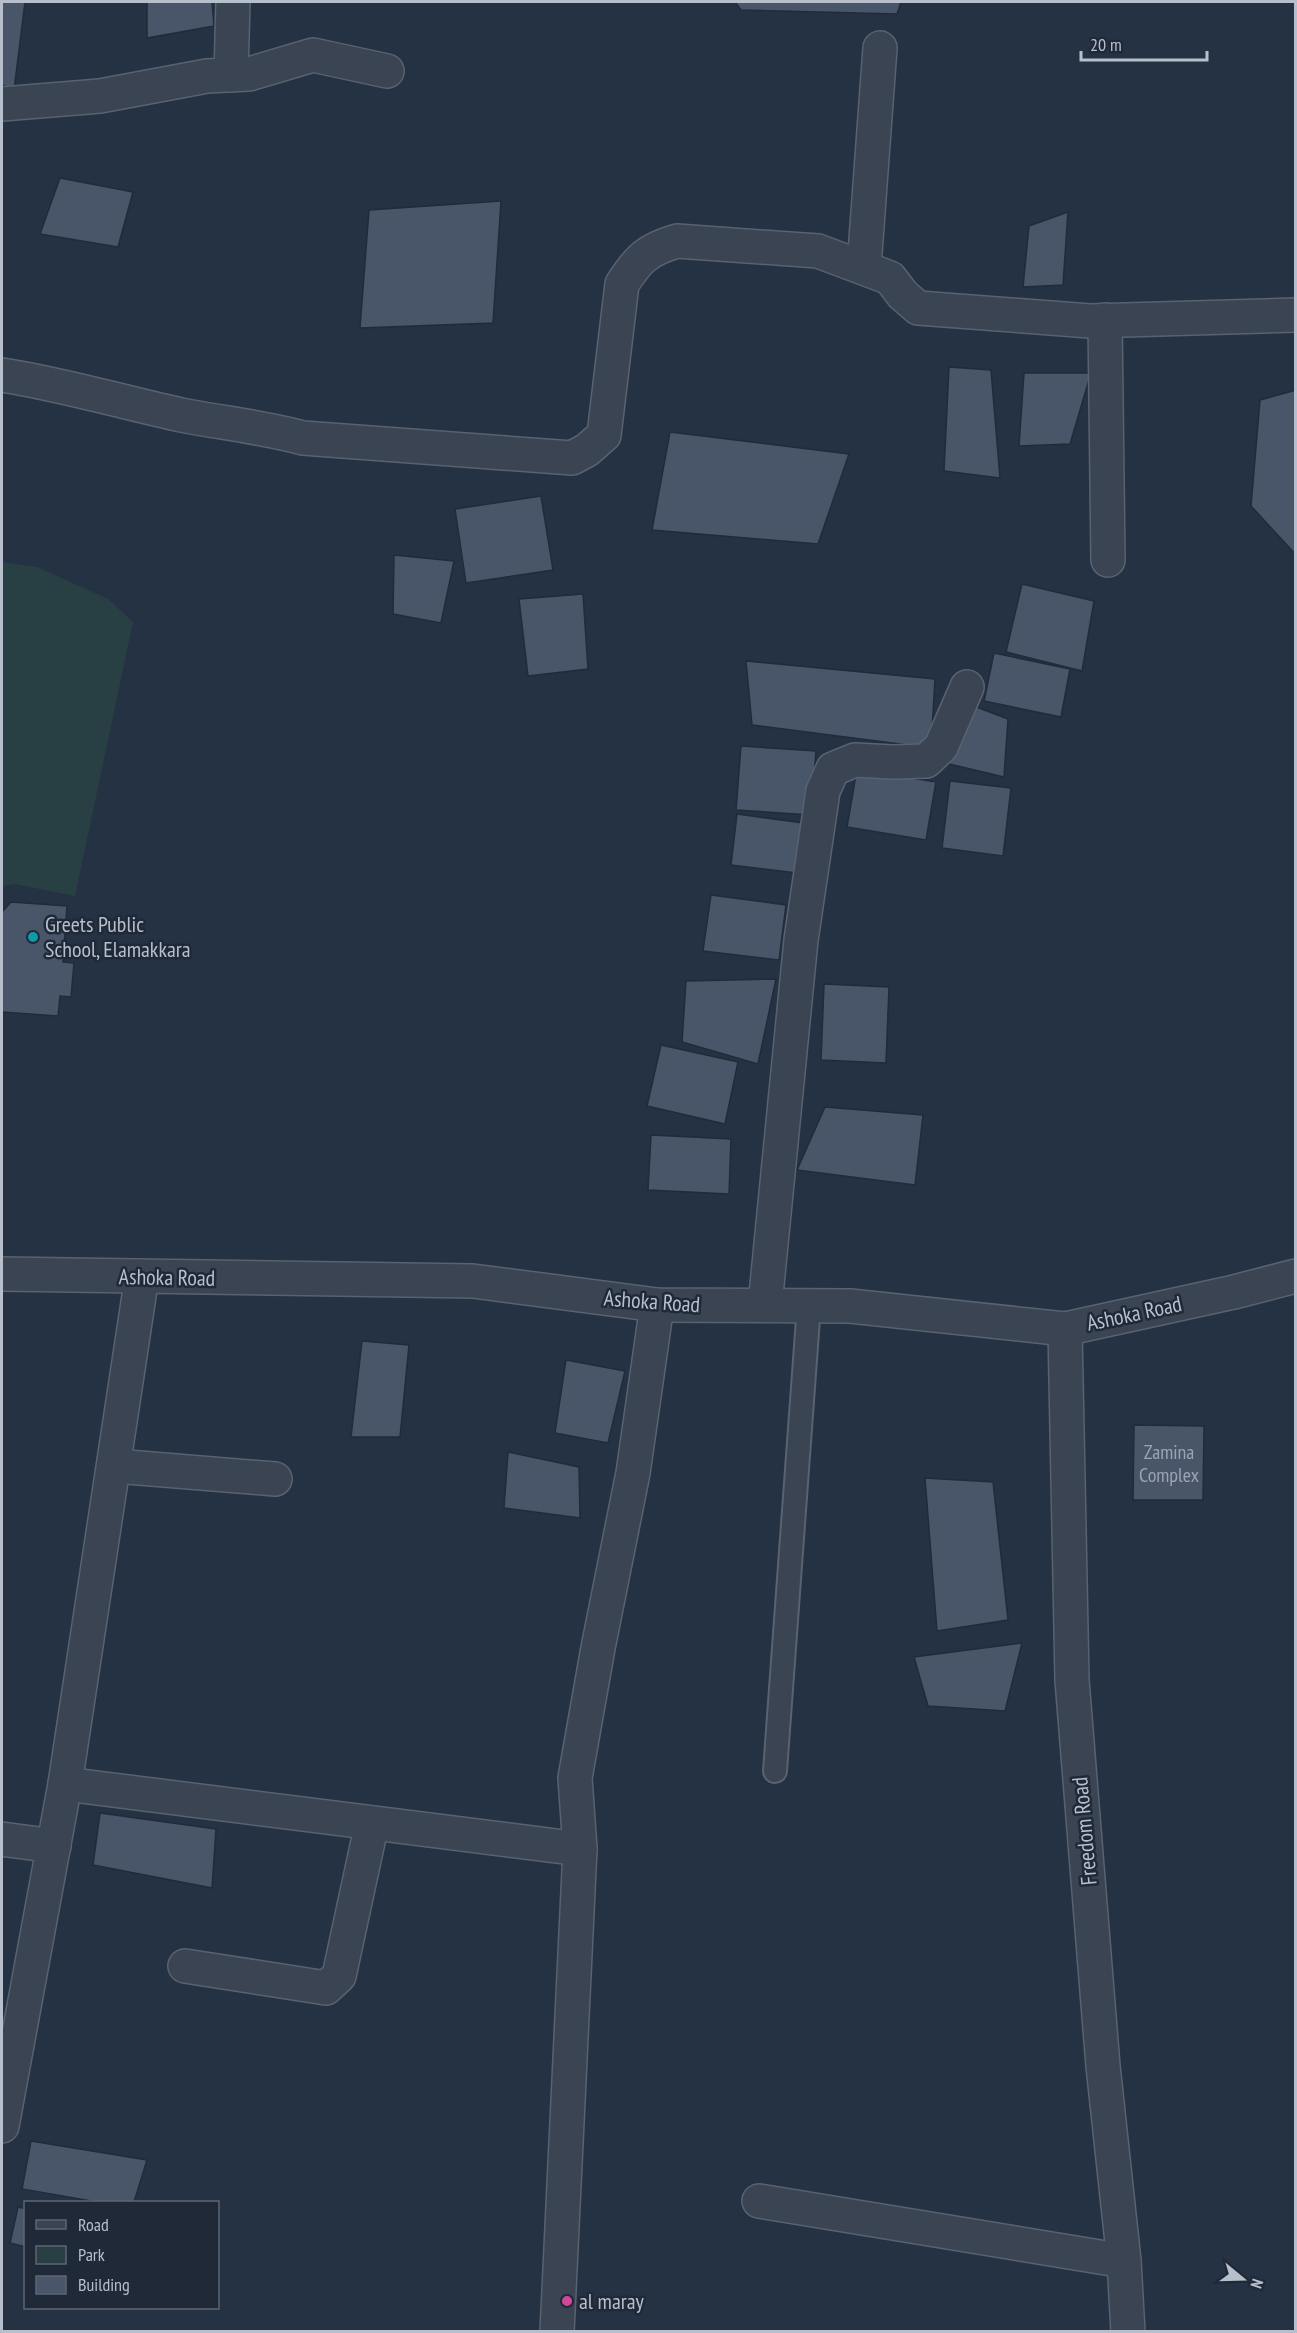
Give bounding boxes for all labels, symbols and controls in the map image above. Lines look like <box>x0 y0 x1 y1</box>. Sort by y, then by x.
scale bar <box>1081 24 1207 62</box>
text: 20 m <box>1090 33 1122 56</box>
place label: Greets Public School, Elamakkara <box>45 910 191 963</box>
marker: Greets Public School, Elamakkara <box>26 930 40 944</box>
street label: Ashoka Road <box>118 1262 216 1292</box>
street label: Ashoka Road <box>603 1284 701 1318</box>
street label: Ashoka Road <box>1084 1289 1184 1337</box>
house number: Zamina Complex <box>1139 1439 1199 1488</box>
street label: Freedom Road <box>1065 1776 1103 1886</box>
legend <box>24 2201 219 2309</box>
text: Road <box>78 2213 109 2236</box>
text: Park <box>78 2243 105 2266</box>
north arrow <box>1213 2249 1273 2309</box>
text: Building <box>78 2273 130 2296</box>
text: N <box>1246 2277 1268 2291</box>
place label: al maray <box>579 2287 645 2315</box>
marker: al maray <box>560 2294 574 2308</box>

